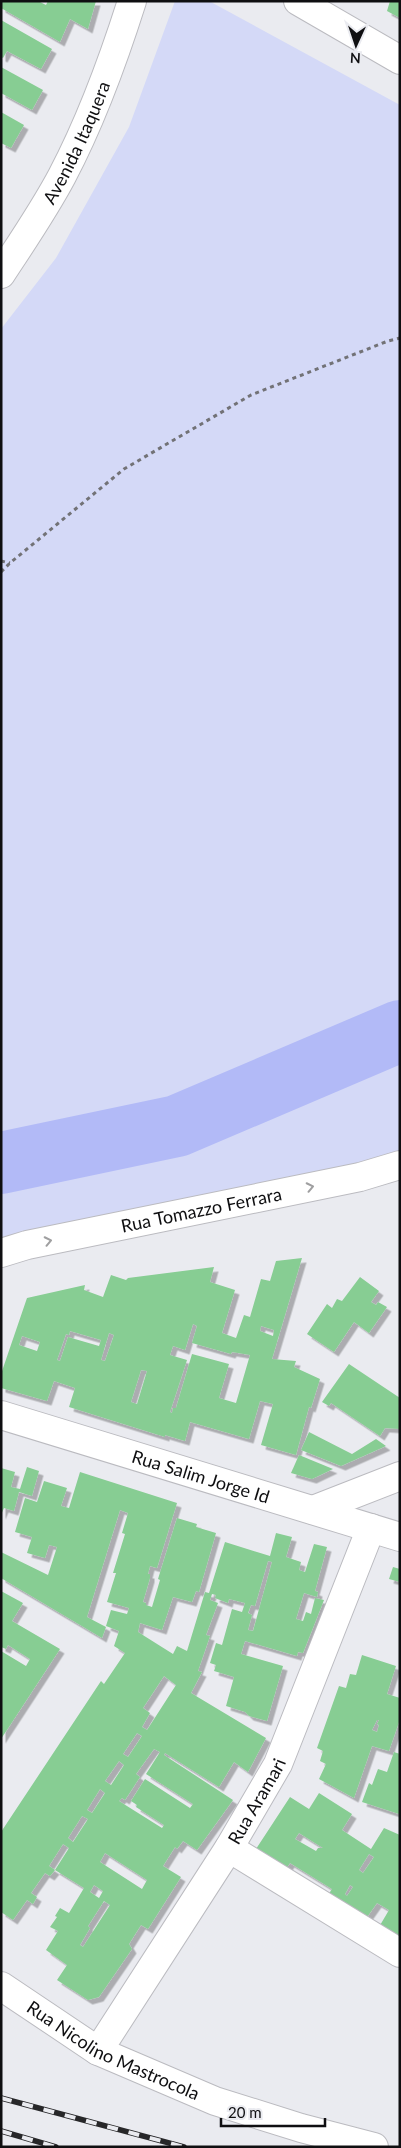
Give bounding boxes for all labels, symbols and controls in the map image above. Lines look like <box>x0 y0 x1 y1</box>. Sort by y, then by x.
north arrow <box>331 20 381 70</box>
text: N <box>349 50 361 67</box>
street label: Avenida Itaquera <box>38 78 114 208</box>
street label: Rua Tomazzo Ferrara <box>119 1182 284 1237</box>
one-way arrow <box>306 1183 315 1193</box>
one-way arrow <box>44 1236 53 1247</box>
street label: Rua Salim Jorge Id <box>129 1445 272 1507</box>
street label: Rua Aramari <box>223 1755 290 1848</box>
street label: Rua Nicolino Mastrocola <box>23 1996 203 2104</box>
scale bar <box>221 2096 325 2128</box>
text: 20 m <box>228 2103 262 2121</box>

